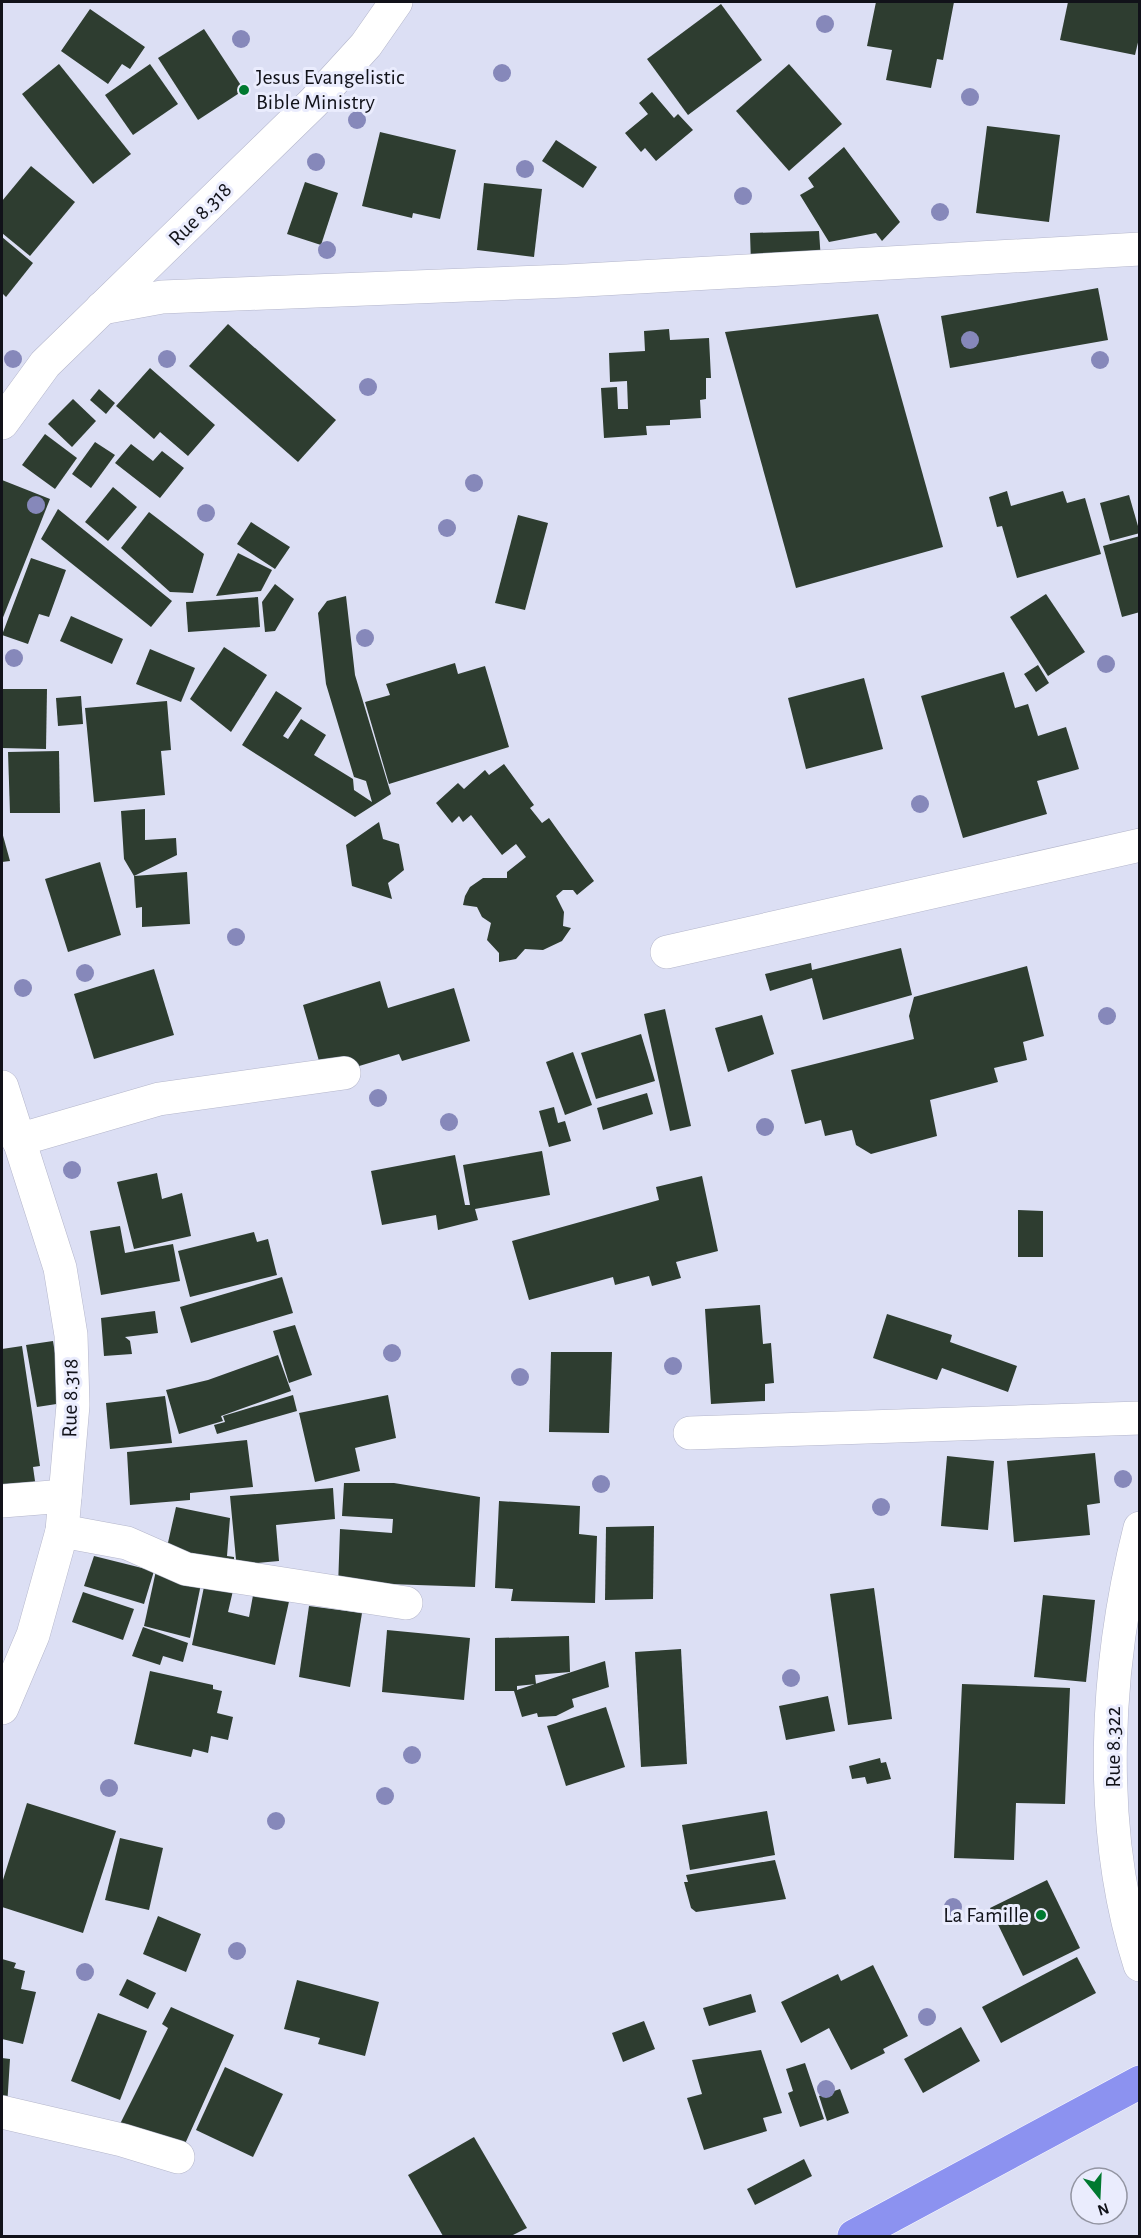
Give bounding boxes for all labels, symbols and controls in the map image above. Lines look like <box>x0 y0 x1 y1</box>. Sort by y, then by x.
place label: Jesus Evangelistic Bible Ministry <box>256 66 405 113</box>
marker: Jesus Evangelistic Bible Ministry <box>237 83 251 97</box>
street label: Rue 8.318 <box>164 178 236 250</box>
street label: Rue 8.318 <box>58 1358 82 1438</box>
street label: Rue 8.322 <box>1102 1706 1124 1788</box>
place label: La Famille <box>943 1904 1029 1926</box>
marker: La Famille <box>1034 1908 1048 1922</box>
north arrow <box>1069 2166 1129 2226</box>
text: N <box>1096 2200 1111 2219</box>

